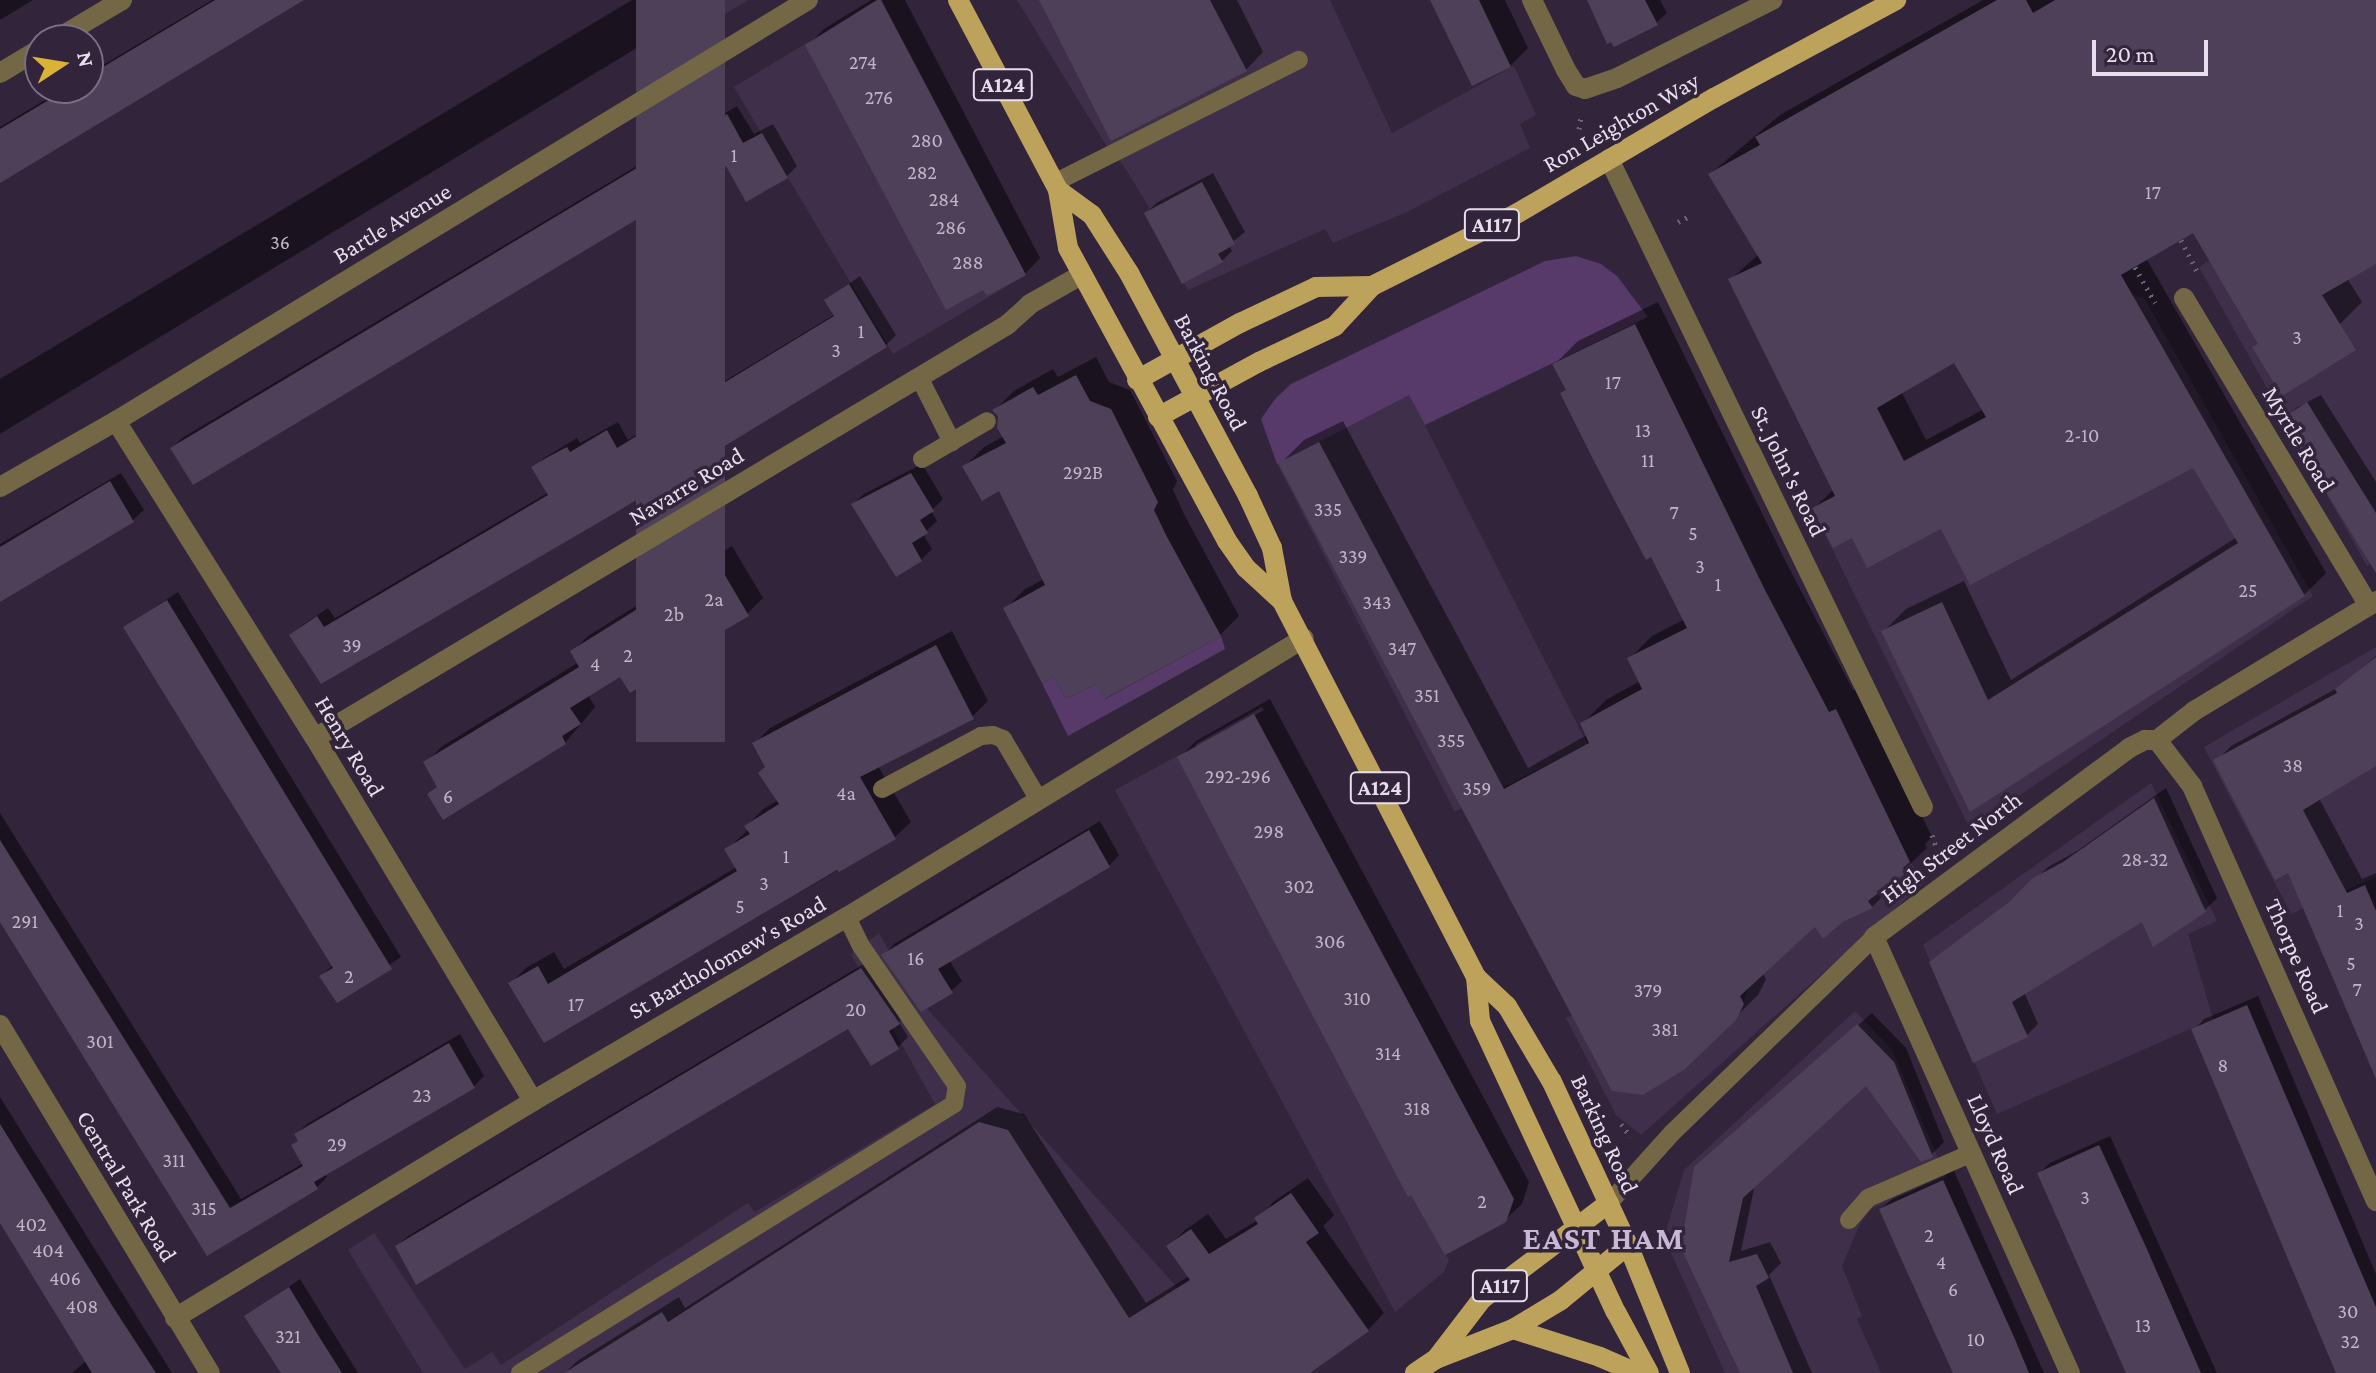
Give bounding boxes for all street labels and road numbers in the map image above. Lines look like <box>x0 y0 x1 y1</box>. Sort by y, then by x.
street label: Ron Leighton Way <box>1538 66 1704 178</box>
road number: A124 <box>971 67 1035 103</box>
street label: Bartle Avenue <box>328 176 456 270</box>
road number: A117 <box>1462 207 1522 243</box>
street label: Barking Road <box>1168 309 1254 435</box>
street label: Myrtle Road <box>2256 381 2342 497</box>
street label: St. John's Road <box>1745 401 1833 541</box>
street label: Navarre Road <box>623 440 749 532</box>
street label: Henry Road <box>309 691 391 801</box>
road number: A124 <box>1348 770 1412 806</box>
street label: High Street North <box>1875 785 2027 909</box>
street label: St Bartholomew's Road <box>623 889 831 1025</box>
street label: Thorpe Road <box>2259 894 2335 1018</box>
street label: Barking Road <box>1565 1070 1645 1198</box>
street label: Lloyd Road <box>1961 1089 2031 1199</box>
street label: Central Park Road <box>71 1105 183 1267</box>
road number: A117 <box>1470 1268 1530 1304</box>

